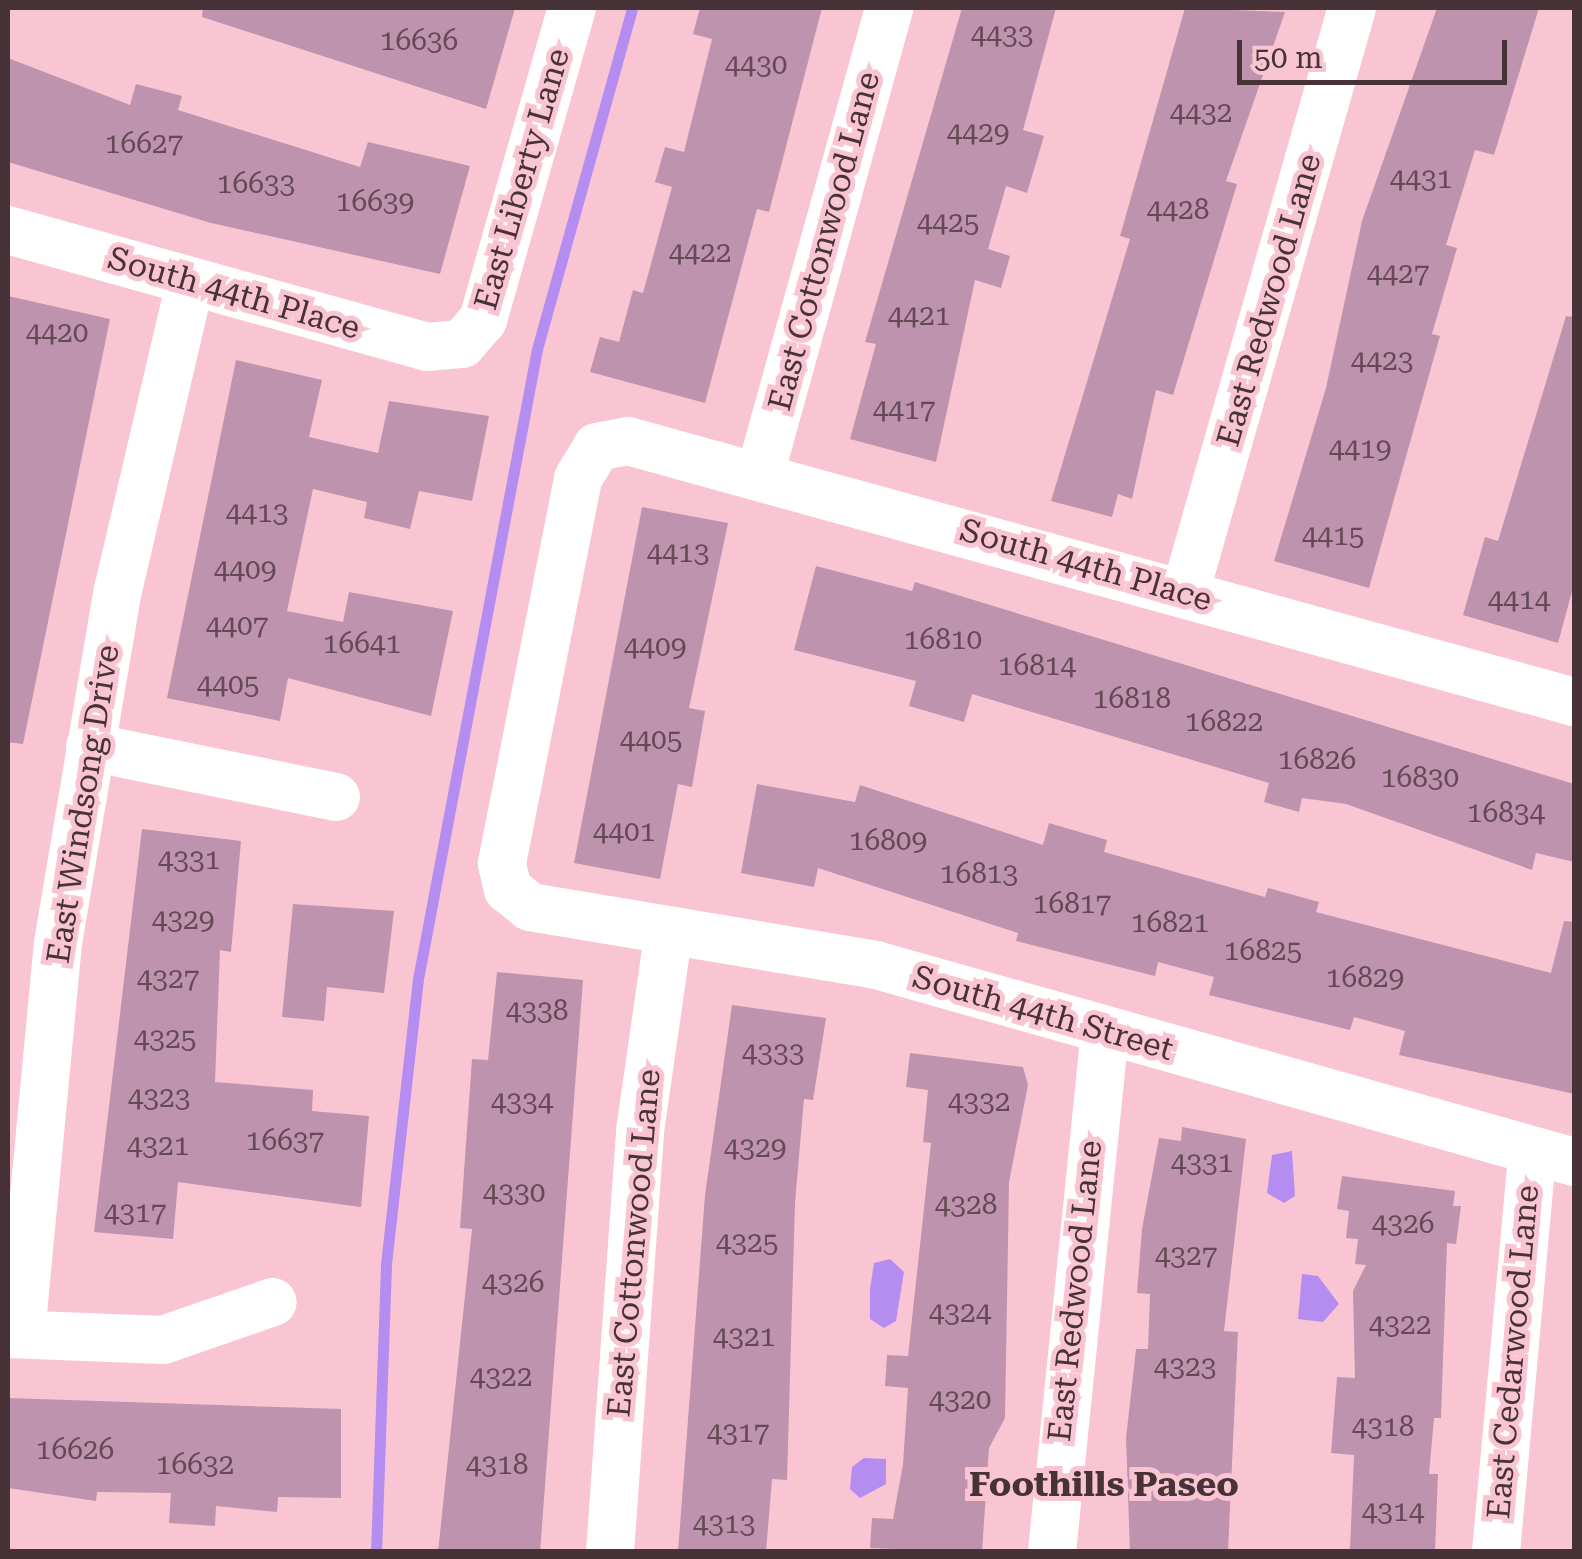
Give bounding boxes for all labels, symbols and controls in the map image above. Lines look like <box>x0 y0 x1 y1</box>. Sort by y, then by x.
house number: 4433 <box>971 18 1033 52</box>
scale bar <box>1242 20 1512 82</box>
house number: 16636 <box>380 24 458 58</box>
text: 50 m <box>1254 40 1323 75</box>
street label: East Liberty Lane <box>466 44 578 314</box>
house number: 4430 <box>725 48 787 82</box>
street label: East Cottonwood Lane <box>760 67 888 415</box>
house number: 4432 <box>1170 96 1232 130</box>
house number: 4429 <box>947 116 1009 150</box>
house number: 16627 <box>105 127 183 161</box>
street label: East Redwood Lane <box>1209 149 1329 451</box>
house number: 4431 <box>1390 162 1452 196</box>
house number: 16633 <box>217 167 295 201</box>
house number: 16639 <box>336 185 414 219</box>
house number: 4428 <box>1147 193 1209 227</box>
house number: 4425 <box>917 206 979 240</box>
house number: 4422 <box>669 236 731 270</box>
street label: South 44th Place <box>104 239 364 347</box>
house number: 4427 <box>1367 257 1429 291</box>
house number: 4421 <box>888 299 950 333</box>
house number: 4420 <box>26 316 88 350</box>
house number: 4423 <box>1351 344 1413 378</box>
house number: 4417 <box>873 393 935 427</box>
house number: 4419 <box>1329 432 1391 466</box>
house number: 4413 <box>226 496 288 530</box>
street label: South 44th Place <box>956 511 1216 619</box>
house number: 4415 <box>1302 519 1364 553</box>
house number: 4413 <box>647 536 709 570</box>
house number: 4409 <box>214 553 276 587</box>
house number: 4414 <box>1488 583 1550 617</box>
house number: 4407 <box>206 609 268 643</box>
house number: 16810 <box>904 623 982 657</box>
house number: 16641 <box>323 627 401 661</box>
house number: 4409 <box>624 630 686 664</box>
street label: East Windsong Drive <box>39 642 127 966</box>
house number: 16814 <box>998 649 1076 683</box>
house number: 4405 <box>197 668 259 702</box>
house number: 16818 <box>1093 682 1171 716</box>
house number: 16822 <box>1185 705 1263 739</box>
house number: 4405 <box>620 723 682 757</box>
house number: 16826 <box>1278 743 1356 777</box>
house number: 16830 <box>1381 761 1459 795</box>
house number: 16834 <box>1467 796 1545 830</box>
house number: 4401 <box>593 815 655 849</box>
house number: 16809 <box>849 824 927 858</box>
house number: 4331 <box>158 843 220 877</box>
house number: 16813 <box>940 857 1018 891</box>
house number: 16817 <box>1033 887 1111 921</box>
house number: 4329 <box>152 903 214 937</box>
house number: 16821 <box>1131 906 1209 940</box>
house number: 16825 <box>1224 934 1302 968</box>
street label: South 44th Street <box>908 957 1178 1069</box>
house number: 16829 <box>1326 961 1404 995</box>
house number: 4327 <box>137 962 199 996</box>
house number: 4338 <box>506 994 568 1028</box>
house number: 4325 <box>134 1022 196 1056</box>
house number: 4333 <box>742 1036 804 1070</box>
street label: East Cottonwood Lane <box>600 1067 668 1419</box>
house number: 4323 <box>128 1081 190 1115</box>
house number: 4334 <box>491 1085 553 1119</box>
house number: 4332 <box>948 1085 1010 1119</box>
house number: 16637 <box>246 1124 324 1158</box>
house number: 4321 <box>127 1129 189 1163</box>
house number: 4329 <box>724 1131 786 1165</box>
street label: East Redwood Lane <box>1040 1138 1110 1444</box>
house number: 4331 <box>1171 1146 1233 1180</box>
house number: 4330 <box>483 1176 545 1210</box>
street label: East Cedarwood Lane <box>1479 1183 1547 1521</box>
house number: 4328 <box>935 1188 997 1222</box>
house number: 4317 <box>104 1196 166 1230</box>
house number: 4326 <box>1372 1207 1434 1241</box>
house number: 4325 <box>716 1226 778 1260</box>
house number: 4327 <box>1155 1239 1217 1273</box>
house number: 4326 <box>482 1266 544 1300</box>
house number: 4324 <box>929 1296 991 1330</box>
house number: 4322 <box>1369 1308 1431 1342</box>
house number: 4321 <box>713 1320 775 1354</box>
house number: 4323 <box>1154 1350 1216 1384</box>
house number: 4322 <box>470 1360 532 1394</box>
house number: 4320 <box>929 1383 991 1417</box>
house number: 4318 <box>1352 1410 1414 1444</box>
house number: 4317 <box>707 1416 769 1450</box>
house number: 16626 <box>36 1433 114 1467</box>
house number: 16632 <box>156 1448 234 1482</box>
house number: 4318 <box>466 1448 528 1482</box>
district label: Foothills Paseo <box>969 1464 1239 1506</box>
house number: 4314 <box>1362 1495 1424 1529</box>
house number: 4313 <box>693 1507 755 1541</box>

